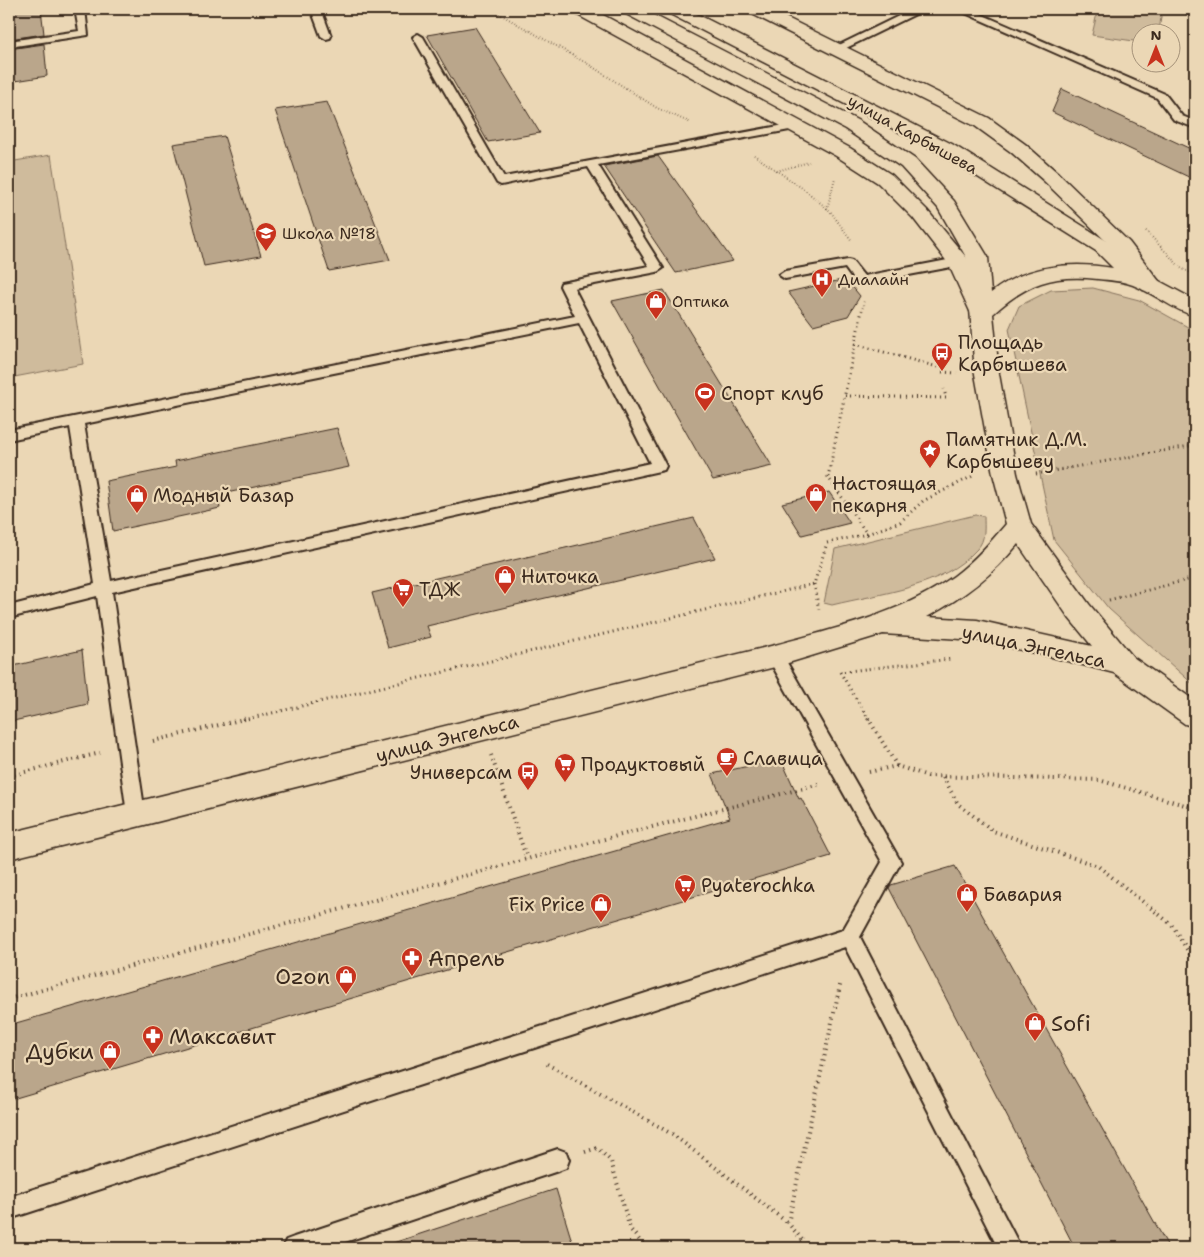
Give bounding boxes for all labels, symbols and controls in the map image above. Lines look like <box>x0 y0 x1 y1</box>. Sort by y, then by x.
north arrow <box>1132 22 1182 72</box>
text: N <box>1150 26 1162 44</box>
street label: улица Карбышева <box>844 90 981 179</box>
school or university icon: Школа №18 <box>254 221 278 252</box>
place label: Школа №18 <box>282 223 376 244</box>
hospital icon: Диалайн <box>810 267 834 298</box>
place label: Диалайн <box>838 269 909 290</box>
shop icon: Оптика <box>644 289 668 320</box>
place label: Оптика <box>672 291 729 312</box>
place label: Площадь Карбышева <box>958 330 1067 377</box>
bus stop icon: Площадь Карбышева <box>930 341 954 372</box>
sports icon: Спорт клуб <box>693 381 717 412</box>
place label: Спорт клуб <box>721 381 823 406</box>
place label: Памятник Д.М. Карбышеву <box>946 427 1087 474</box>
place icon: Памятник Д.М. Карбышеву <box>918 438 942 469</box>
place label: Настоящая пекарня <box>832 471 937 518</box>
shop icon: Настоящая пекарня <box>804 482 828 513</box>
shop icon: Модный Базар <box>125 483 149 514</box>
place label: Модный Базар <box>153 483 294 508</box>
shop icon: Ниточка <box>493 564 517 595</box>
place label: Ниточка <box>521 564 599 589</box>
supermarket icon: ТДЖ <box>391 577 415 608</box>
place label: ТДЖ <box>419 577 460 602</box>
street label: улица Энгельса <box>960 619 1108 674</box>
street label: улица Энгельса <box>373 709 521 768</box>
cafe icon: Славица <box>715 746 739 777</box>
place label: Славица <box>743 746 823 771</box>
supermarket icon: Продуктовый <box>553 752 577 783</box>
place label: Продуктовый <box>581 752 705 777</box>
place label: Универсам <box>410 760 512 785</box>
bus stop icon: Универсам <box>516 760 540 791</box>
supermarket icon: Pyaterochka <box>673 873 697 904</box>
place label: Pyaterochka <box>701 873 815 898</box>
shop icon: Бавария <box>955 882 979 913</box>
place label: Бавария <box>983 882 1062 907</box>
place label: Fix Price <box>509 892 585 917</box>
shop icon: Fix Price <box>589 892 613 923</box>
place label: Апрель <box>428 944 505 973</box>
pharmacy icon: Апрель <box>400 946 424 977</box>
place label: Ozon <box>275 962 330 991</box>
shop icon: Ozon <box>334 964 358 995</box>
place label: Sofi <box>1051 1009 1091 1038</box>
shop icon: Sofi <box>1023 1011 1047 1042</box>
place label: Максавит <box>169 1022 277 1051</box>
pharmacy icon: Максавит <box>141 1024 165 1055</box>
place label: Дубки <box>26 1037 94 1066</box>
shop icon: Дубки <box>98 1039 122 1070</box>

